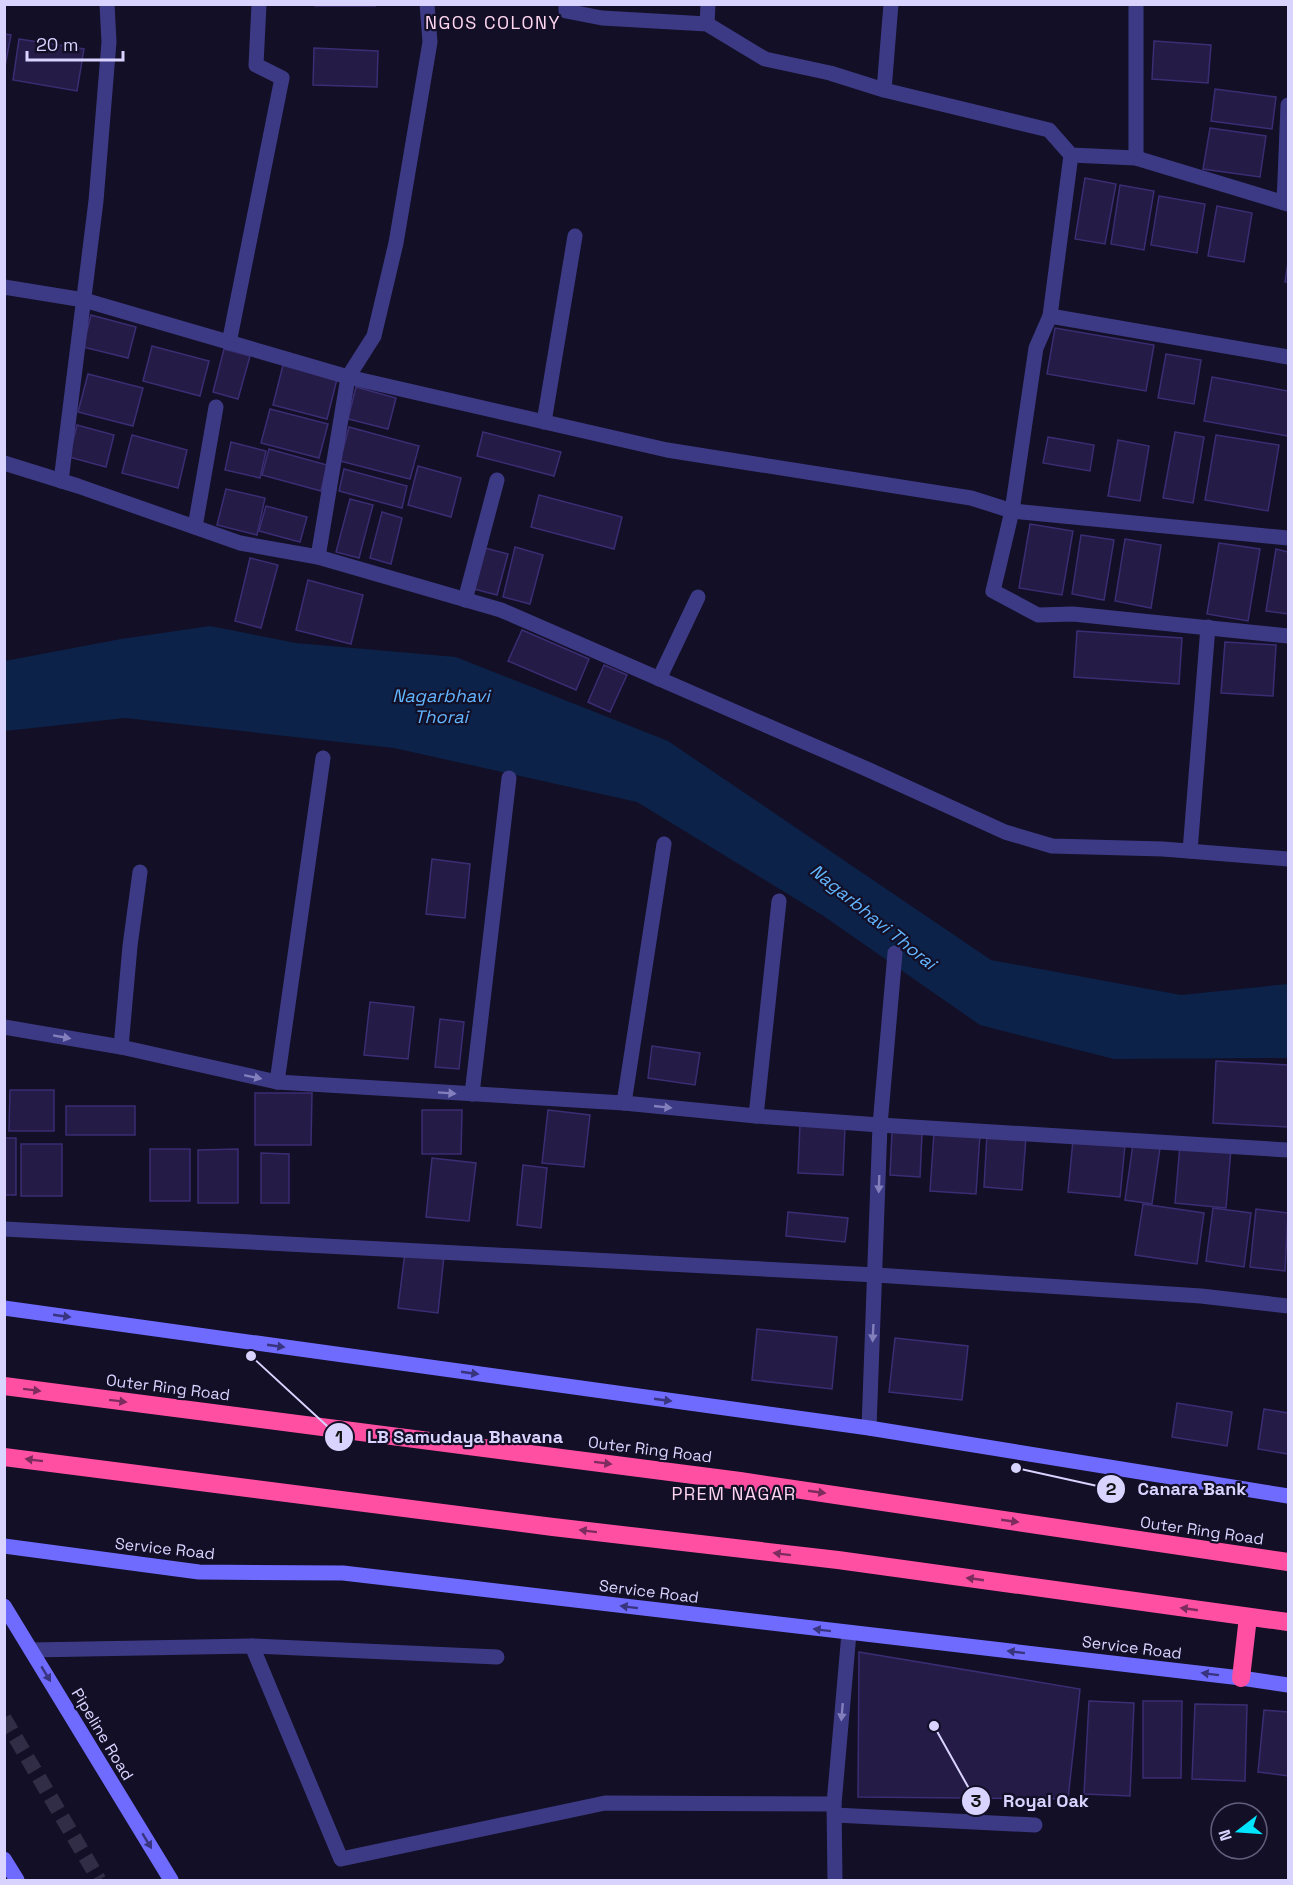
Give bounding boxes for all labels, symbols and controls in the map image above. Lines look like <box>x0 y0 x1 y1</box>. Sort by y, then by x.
district label: NGOS COLONY <box>425 11 561 34</box>
scale bar <box>27 24 123 62</box>
text: 20 m <box>36 33 79 56</box>
water label: Nagarbhavi Thorai <box>392 684 492 728</box>
water label: Nagarbhavi Thorai <box>806 859 943 976</box>
one-way arrow <box>53 1033 72 1042</box>
one-way arrow <box>244 1072 262 1082</box>
one-way arrow <box>438 1088 457 1097</box>
one-way arrow <box>653 1102 672 1112</box>
one-way arrow <box>874 1174 883 1193</box>
one-way arrow <box>53 1312 72 1321</box>
one-way arrow <box>869 1324 878 1343</box>
one-way arrow <box>267 1341 286 1351</box>
one-way arrow <box>460 1368 479 1377</box>
street label: Outer Ring Road <box>105 1369 231 1406</box>
one-way arrow <box>23 1385 42 1394</box>
one-way arrow <box>653 1395 672 1404</box>
one-way arrow <box>109 1396 128 1405</box>
callout: LB Samudaya Bhavana <box>324 1419 575 1455</box>
text: 1 <box>335 1425 343 1448</box>
text: LB Samudaya Bhavana <box>367 1425 564 1448</box>
street label: Outer Ring Road <box>587 1431 713 1468</box>
one-way arrow <box>24 1456 43 1465</box>
one-way arrow <box>594 1458 613 1468</box>
callout: Canara Bank <box>1096 1471 1259 1507</box>
text: 2 <box>1106 1477 1117 1500</box>
text: Canara Bank <box>1138 1477 1246 1500</box>
district label: PREM NAGAR <box>671 1482 797 1505</box>
one-way arrow <box>808 1488 827 1497</box>
street label: Outer Ring Road <box>1139 1511 1265 1550</box>
one-way arrow <box>1001 1516 1020 1525</box>
one-way arrow <box>578 1527 597 1536</box>
street label: Service Road <box>114 1533 216 1564</box>
one-way arrow <box>772 1549 791 1559</box>
street label: Service Road <box>598 1575 700 1608</box>
one-way arrow <box>965 1575 984 1584</box>
one-way arrow <box>619 1602 638 1611</box>
one-way arrow <box>1179 1604 1198 1613</box>
one-way arrow <box>813 1625 832 1635</box>
street label: Service Road <box>1081 1631 1183 1664</box>
one-way arrow <box>1007 1647 1026 1657</box>
one-way arrow <box>40 1666 51 1682</box>
one-way arrow <box>1200 1669 1219 1679</box>
street label: Pipeline Road <box>67 1684 138 1784</box>
one-way arrow <box>837 1703 847 1722</box>
callout: Royal Oak <box>961 1783 1101 1819</box>
text: 3 <box>971 1789 982 1812</box>
text: Royal Oak <box>1003 1789 1089 1812</box>
north arrow <box>1209 1801 1269 1861</box>
text: N <box>1214 1827 1237 1843</box>
one-way arrow <box>141 1833 152 1849</box>

